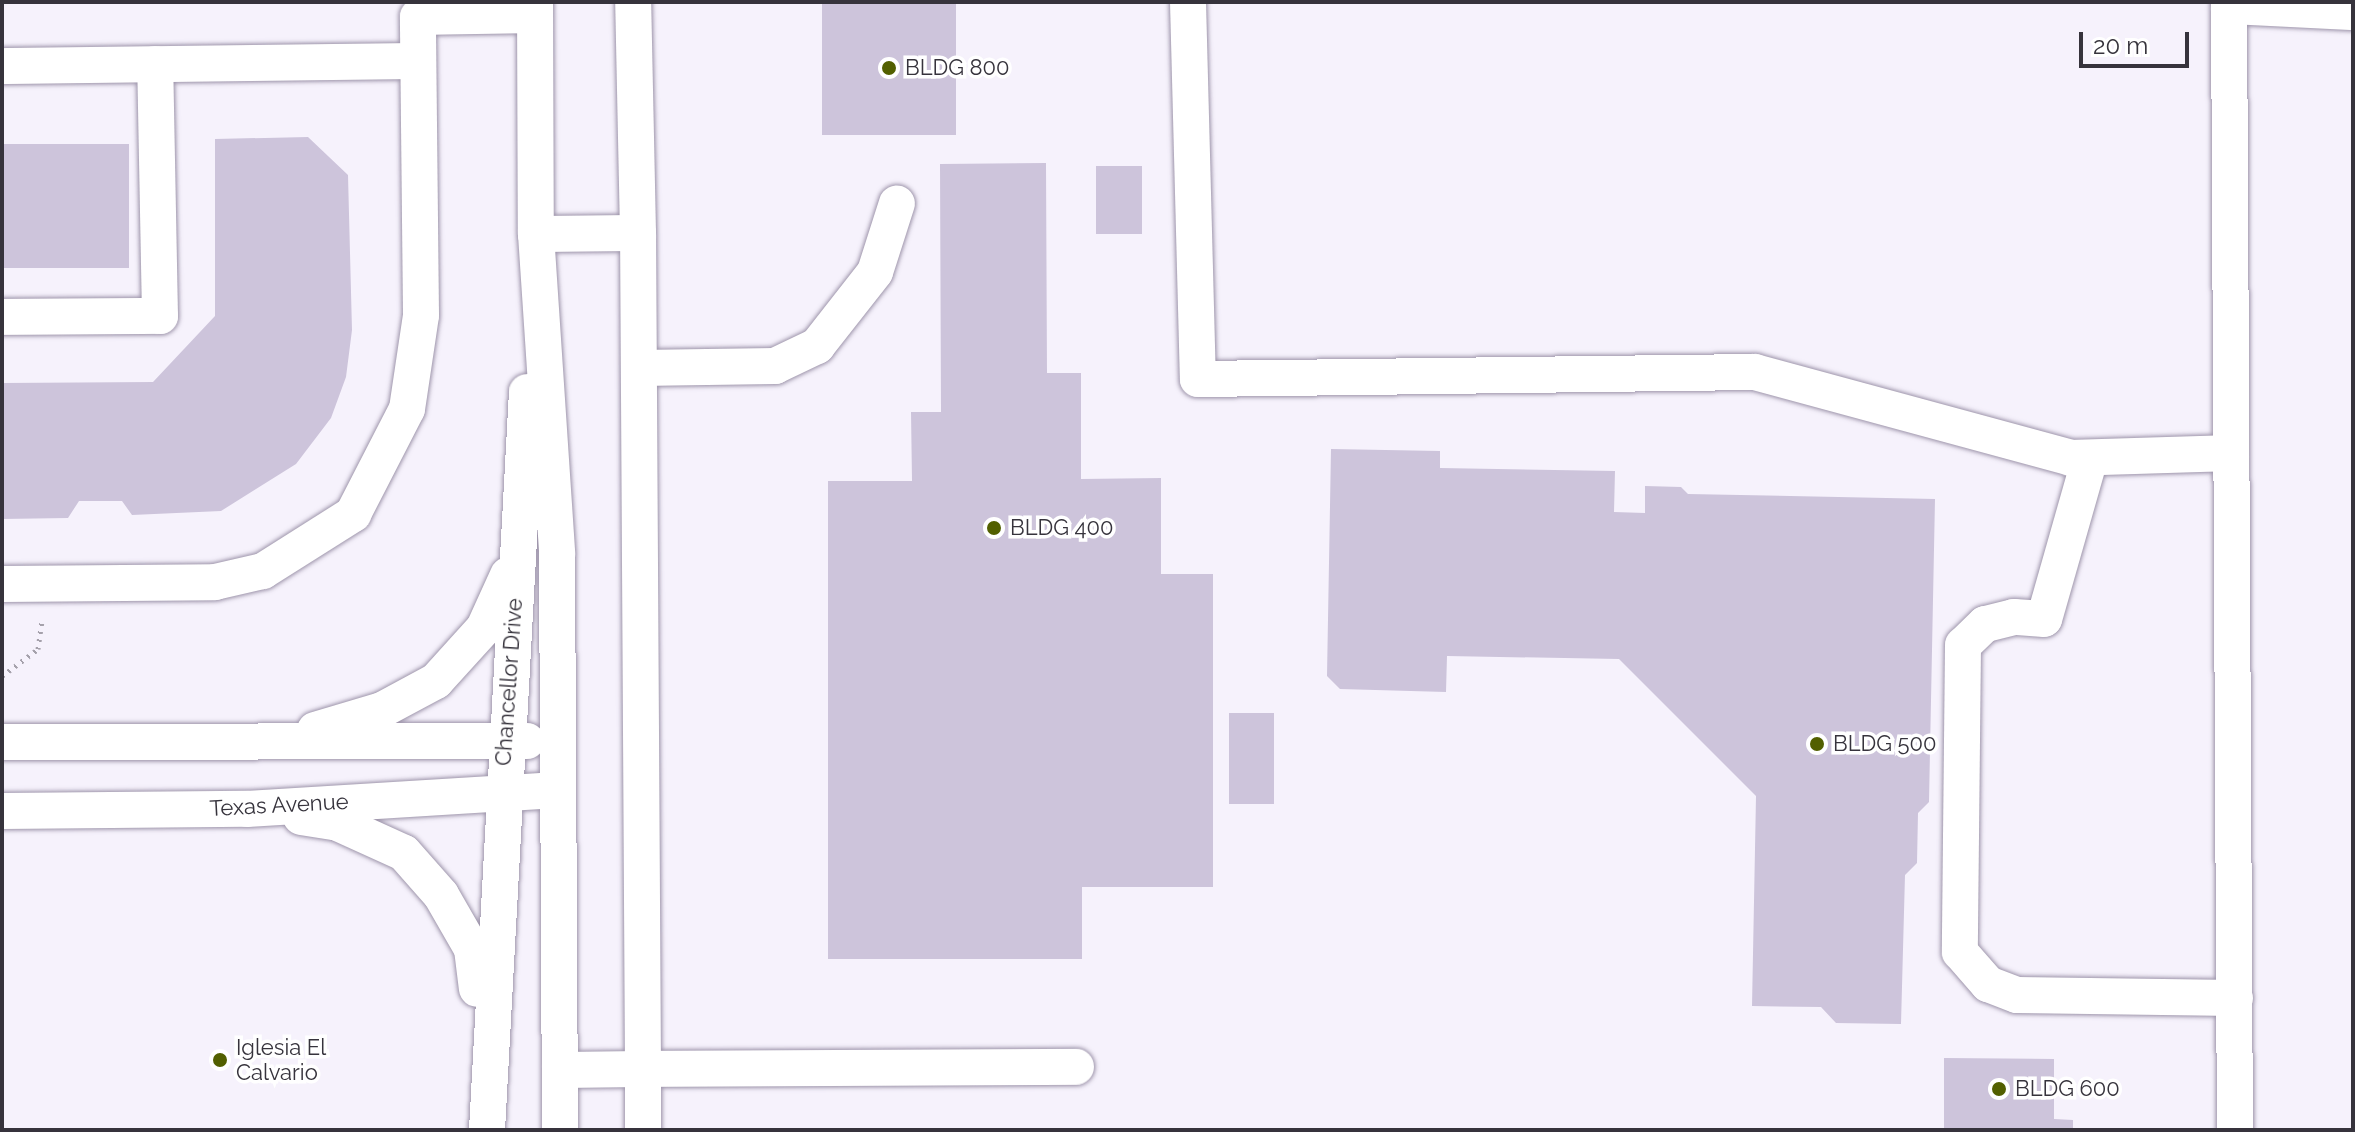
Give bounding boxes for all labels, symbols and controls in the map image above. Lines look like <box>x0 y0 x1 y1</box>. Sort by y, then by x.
scale bar <box>2083 16 2193 66</box>
text: 20 m <box>2093 31 2148 60</box>
place label: BLDG 800 <box>905 55 1010 81</box>
marker: BLDG 800 <box>880 59 898 77</box>
place label: BLDG 400 <box>1010 515 1114 541</box>
marker: BLDG 400 <box>985 519 1003 537</box>
street label: Chancellor Drive <box>490 597 528 767</box>
place label: BLDG 500 <box>1833 731 1936 757</box>
marker: BLDG 500 <box>1808 735 1826 753</box>
street label: Texas Avenue <box>208 788 350 822</box>
place label: Iglesia El Calvario <box>236 1034 326 1086</box>
marker: Iglesia El Calvario <box>211 1051 229 1069</box>
place label: BLDG 600 <box>2015 1076 2120 1102</box>
marker: BLDG 600 <box>1990 1080 2008 1098</box>

